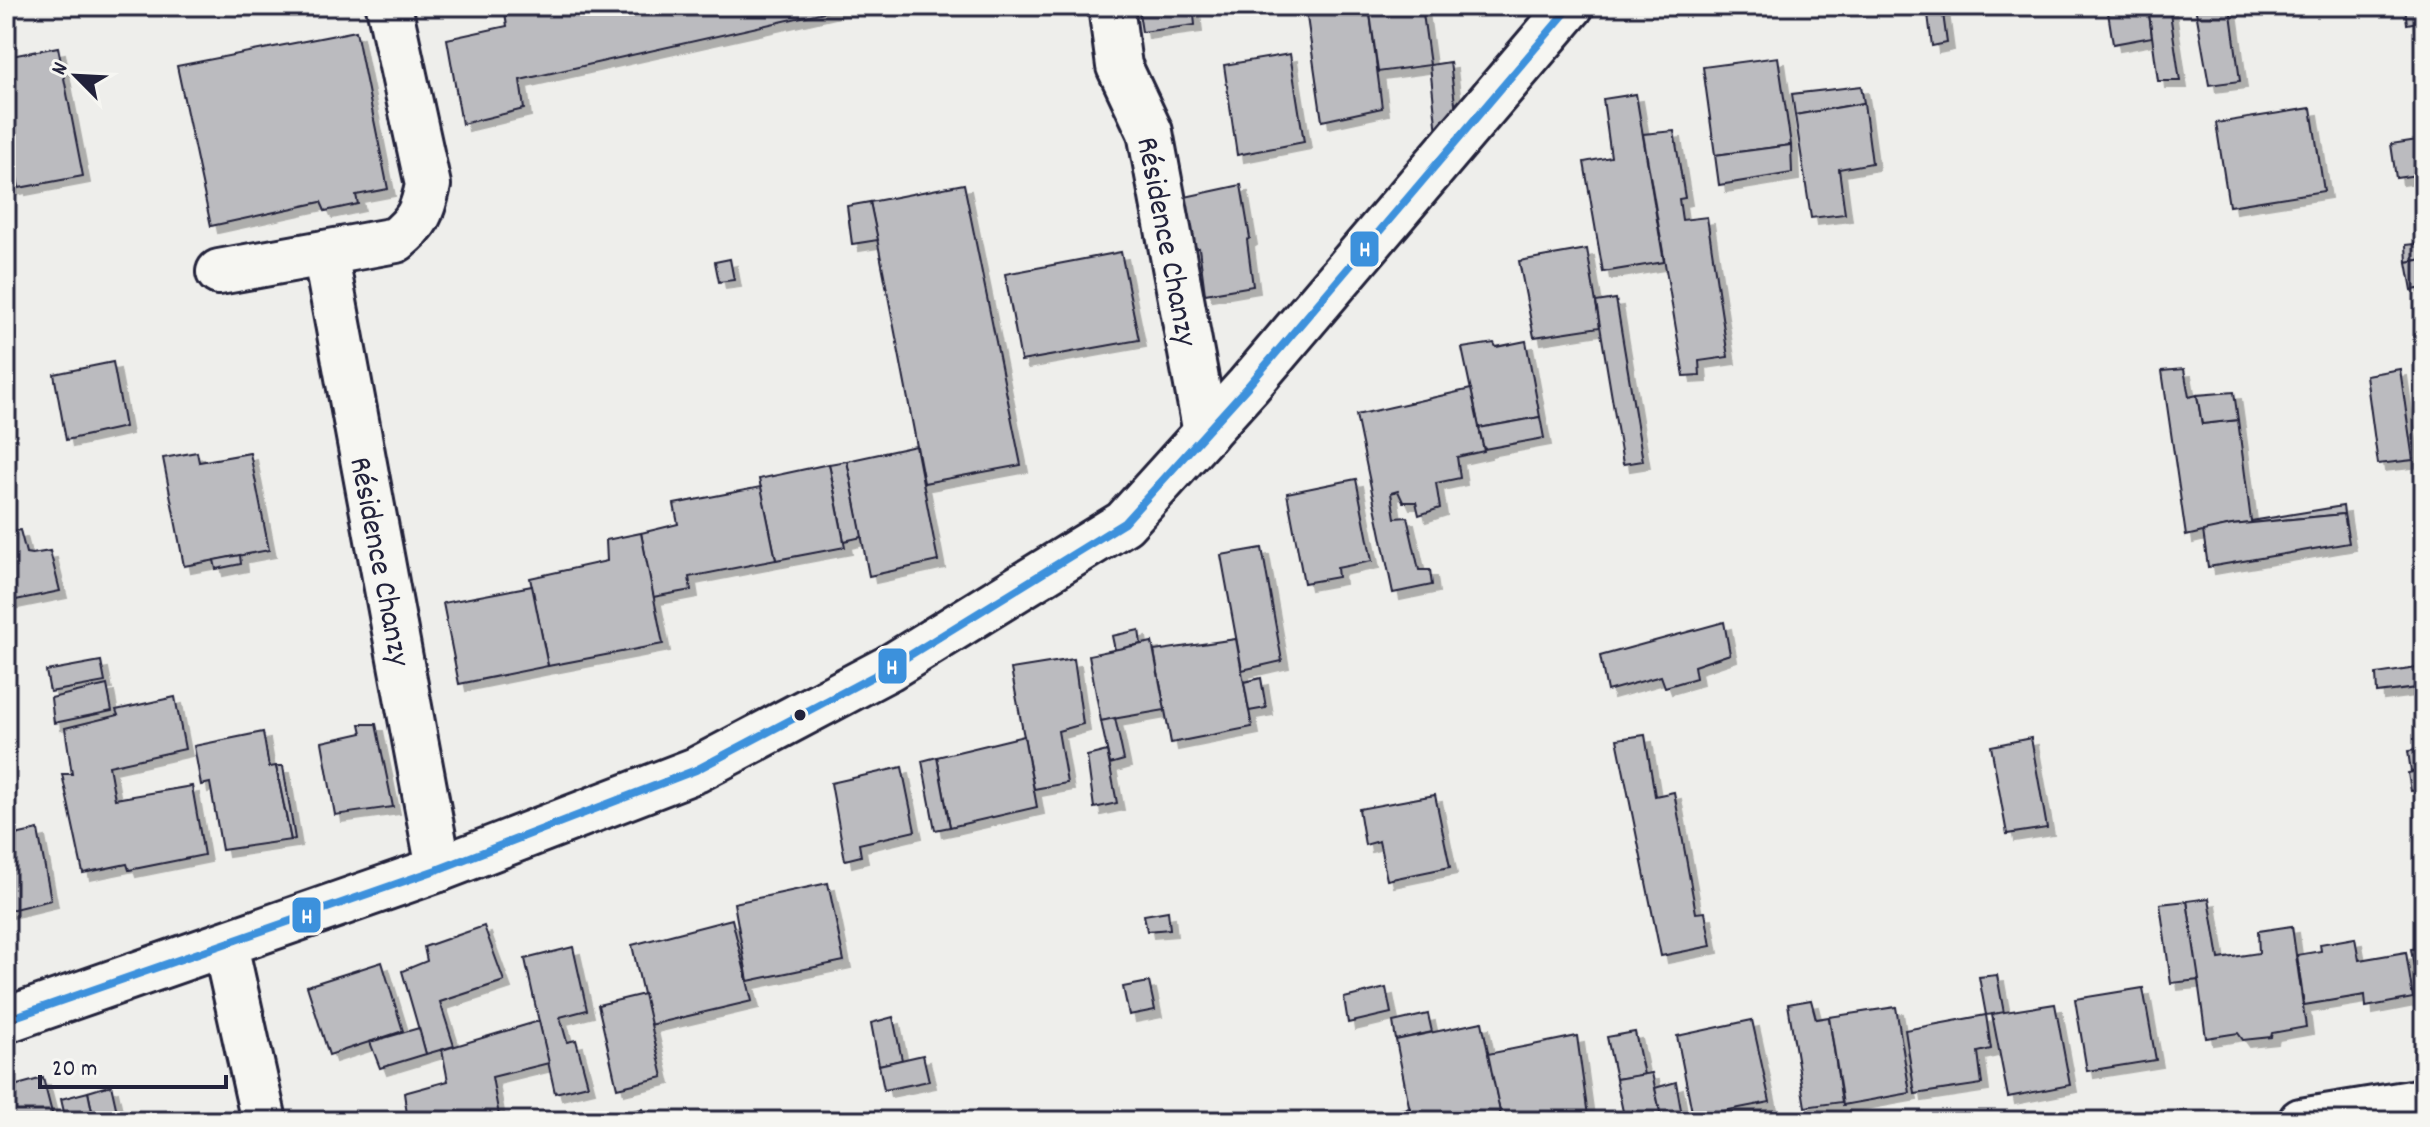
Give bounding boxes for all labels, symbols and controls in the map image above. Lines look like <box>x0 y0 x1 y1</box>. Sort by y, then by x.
north arrow <box>36 36 116 116</box>
text: N <box>45 58 77 81</box>
street label: Résidence Chanzy <box>1121 133 1207 352</box>
line badge: H <box>1349 230 1380 268</box>
text: H <box>1359 236 1371 267</box>
street label: Résidence Chanzy <box>334 453 420 672</box>
line badge: H <box>877 647 908 685</box>
text: H <box>886 654 898 685</box>
unlabelled marker <box>792 707 808 723</box>
line badge: H <box>291 896 322 934</box>
text: H <box>301 903 313 934</box>
scale bar <box>40 1039 226 1089</box>
text: 20 m <box>52 1053 98 1087</box>

